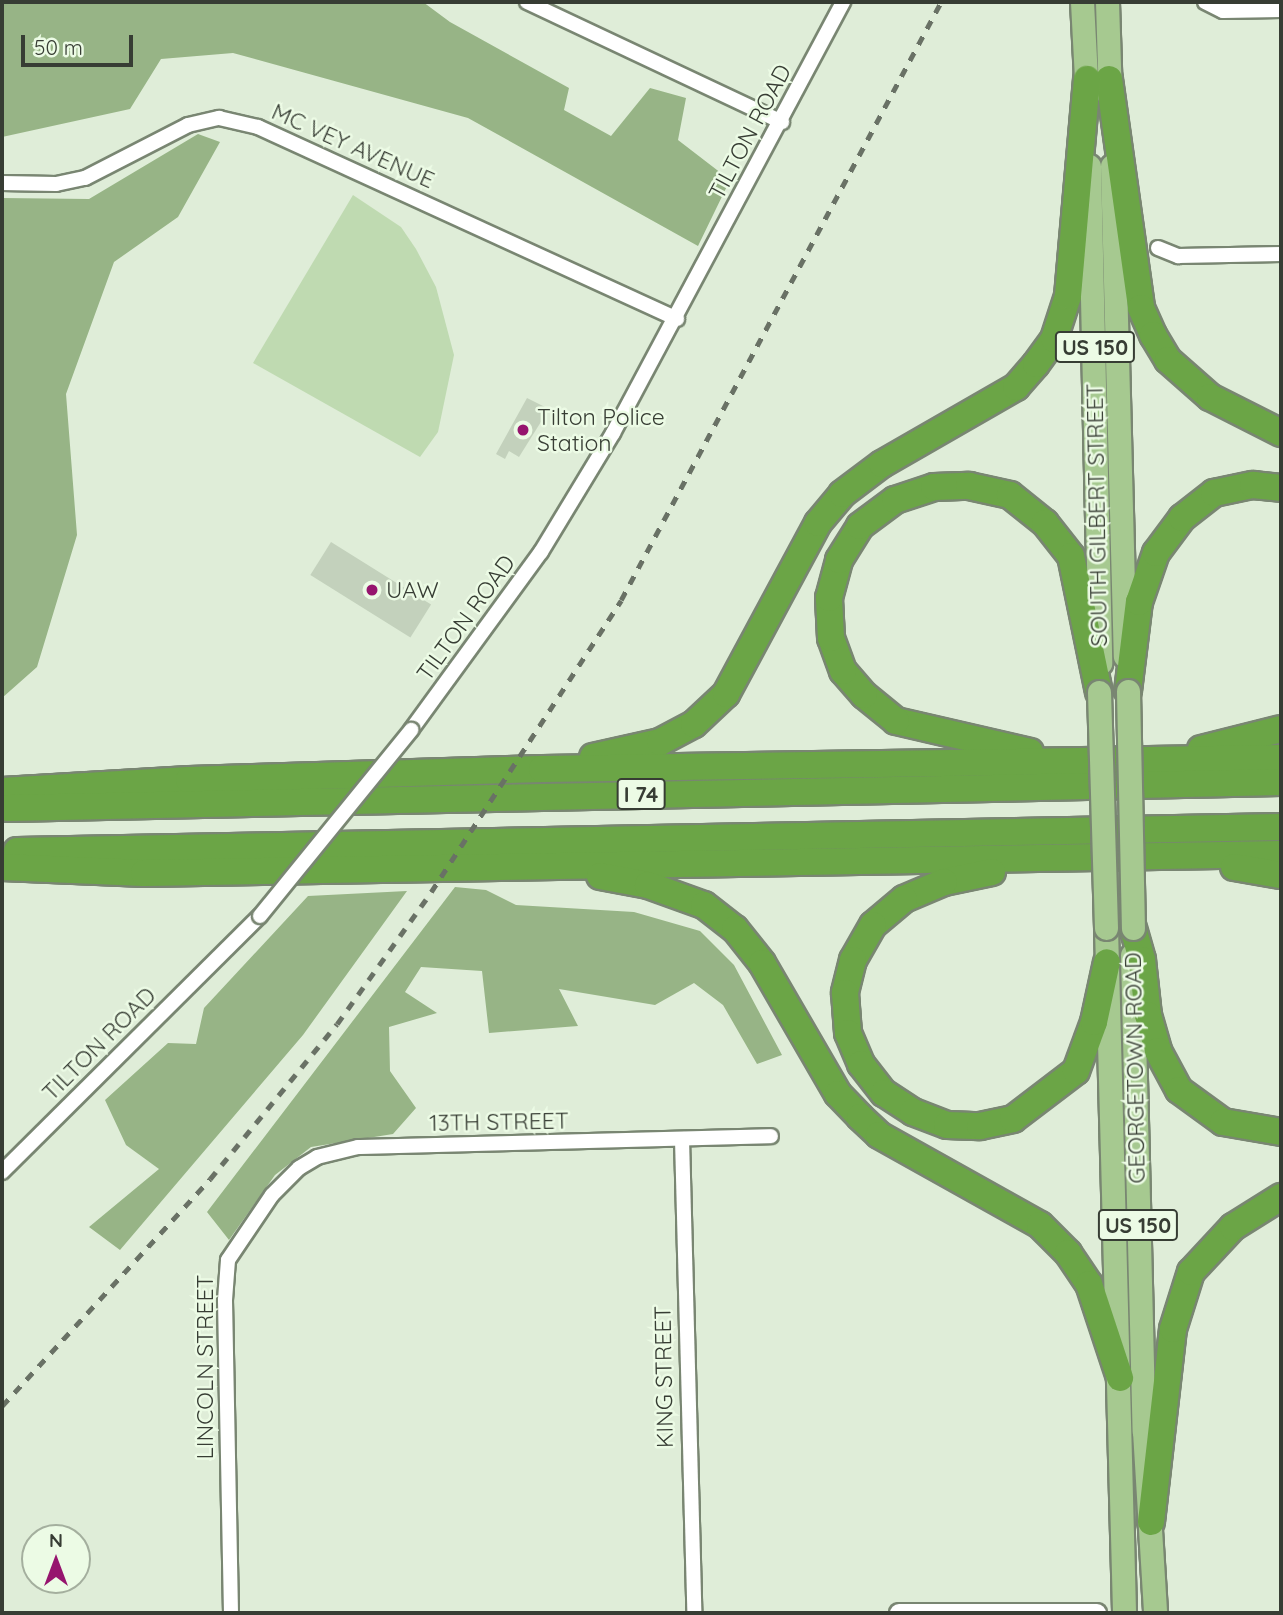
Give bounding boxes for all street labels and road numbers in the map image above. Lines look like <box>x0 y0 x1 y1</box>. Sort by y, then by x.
street label: TILTON ROAD <box>703 60 797 204</box>
street label: MC VEY AVENUE <box>267 98 439 194</box>
road number: US 150 <box>1055 330 1135 364</box>
street label: SOUTH GILBERT STREET <box>1081 383 1113 647</box>
street label: TILTON ROAD <box>411 550 521 686</box>
road number: I 74 <box>616 776 666 812</box>
street label: GEORGETOWN ROAD <box>1119 952 1151 1184</box>
street label: TILTON ROAD <box>37 982 161 1106</box>
street label: 13TH STREET <box>429 1107 569 1137</box>
road number: US 150 <box>1098 1208 1178 1242</box>
street label: LINCOLN STREET <box>191 1275 219 1459</box>
street label: KING STREET <box>649 1306 679 1448</box>

